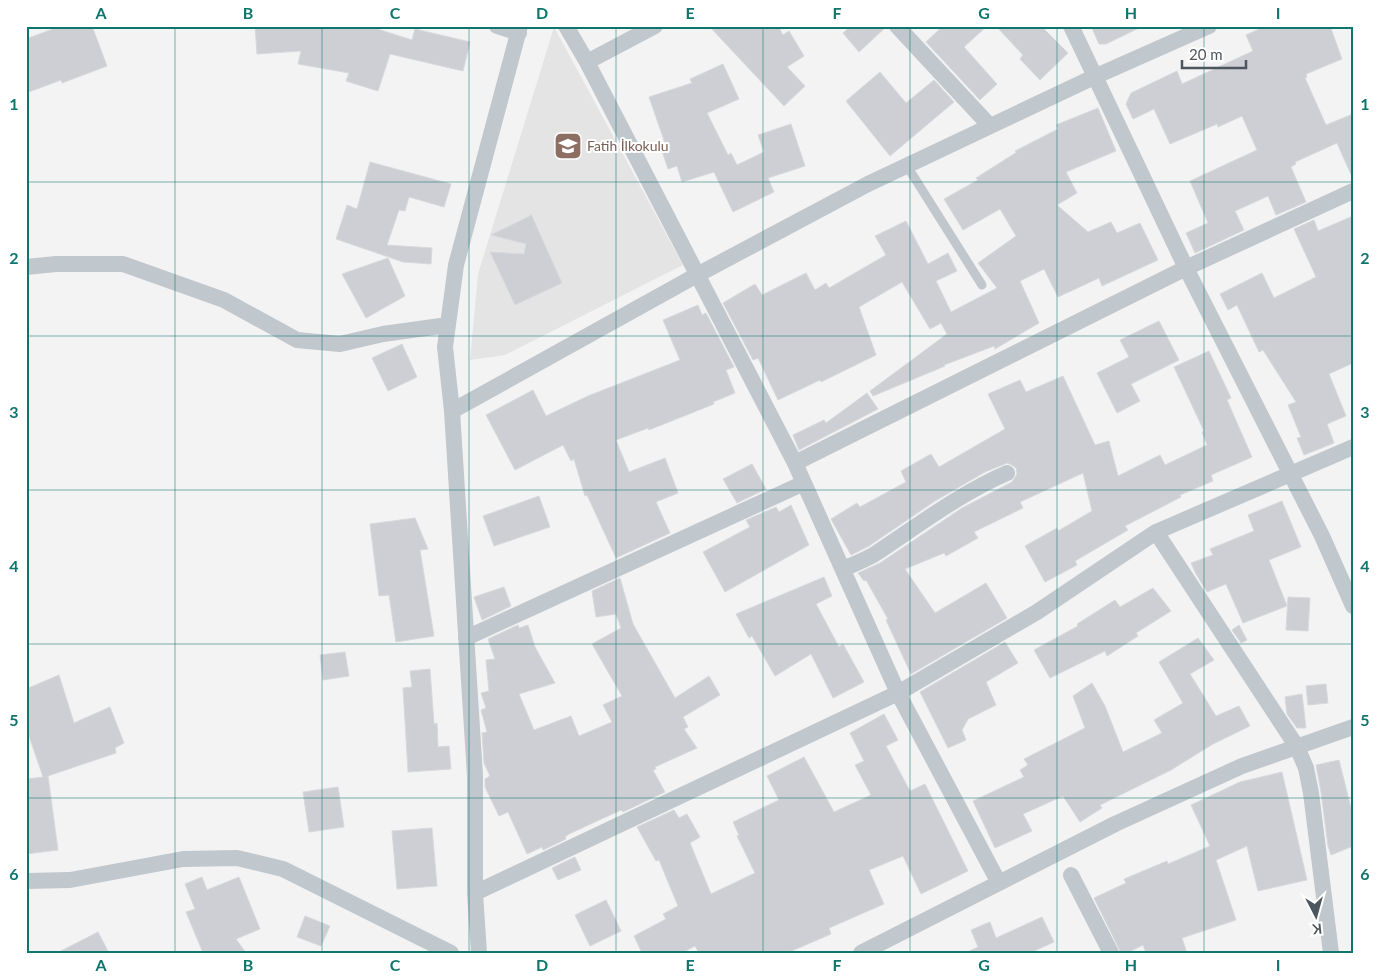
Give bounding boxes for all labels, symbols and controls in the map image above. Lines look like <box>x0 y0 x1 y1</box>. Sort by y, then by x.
text: A <box>94 3 107 22</box>
text: B <box>243 3 253 22</box>
text: C <box>390 3 401 22</box>
text: D <box>536 3 548 22</box>
text: E <box>685 3 695 22</box>
text: F <box>832 3 842 22</box>
text: G <box>978 3 990 22</box>
text: H <box>1125 3 1137 22</box>
text: I <box>1276 3 1280 22</box>
scale bar <box>1182 38 1245 70</box>
text: 20 m <box>1189 45 1223 63</box>
text: 1 <box>9 94 19 113</box>
text: 1 <box>1360 94 1370 113</box>
school or university icon: Fatih İlkokulu <box>553 131 583 161</box>
place label: Fatih İlkokulu <box>587 137 669 154</box>
text: 2 <box>9 248 19 267</box>
text: 2 <box>1360 248 1370 267</box>
text: 3 <box>9 402 19 421</box>
text: 3 <box>1360 402 1370 421</box>
text: 4 <box>9 556 19 575</box>
text: 4 <box>1360 556 1370 575</box>
text: 5 <box>9 710 19 729</box>
text: 5 <box>1360 710 1370 729</box>
text: 6 <box>9 864 19 883</box>
text: 6 <box>1360 864 1370 883</box>
north arrow <box>1292 892 1342 942</box>
text: K <box>1311 920 1323 938</box>
text: A <box>94 955 107 974</box>
text: B <box>243 955 253 974</box>
text: C <box>390 955 401 974</box>
text: D <box>536 955 548 974</box>
text: E <box>685 955 695 974</box>
text: F <box>832 955 842 974</box>
text: G <box>978 955 990 974</box>
text: H <box>1125 955 1137 974</box>
text: I <box>1276 955 1280 974</box>

